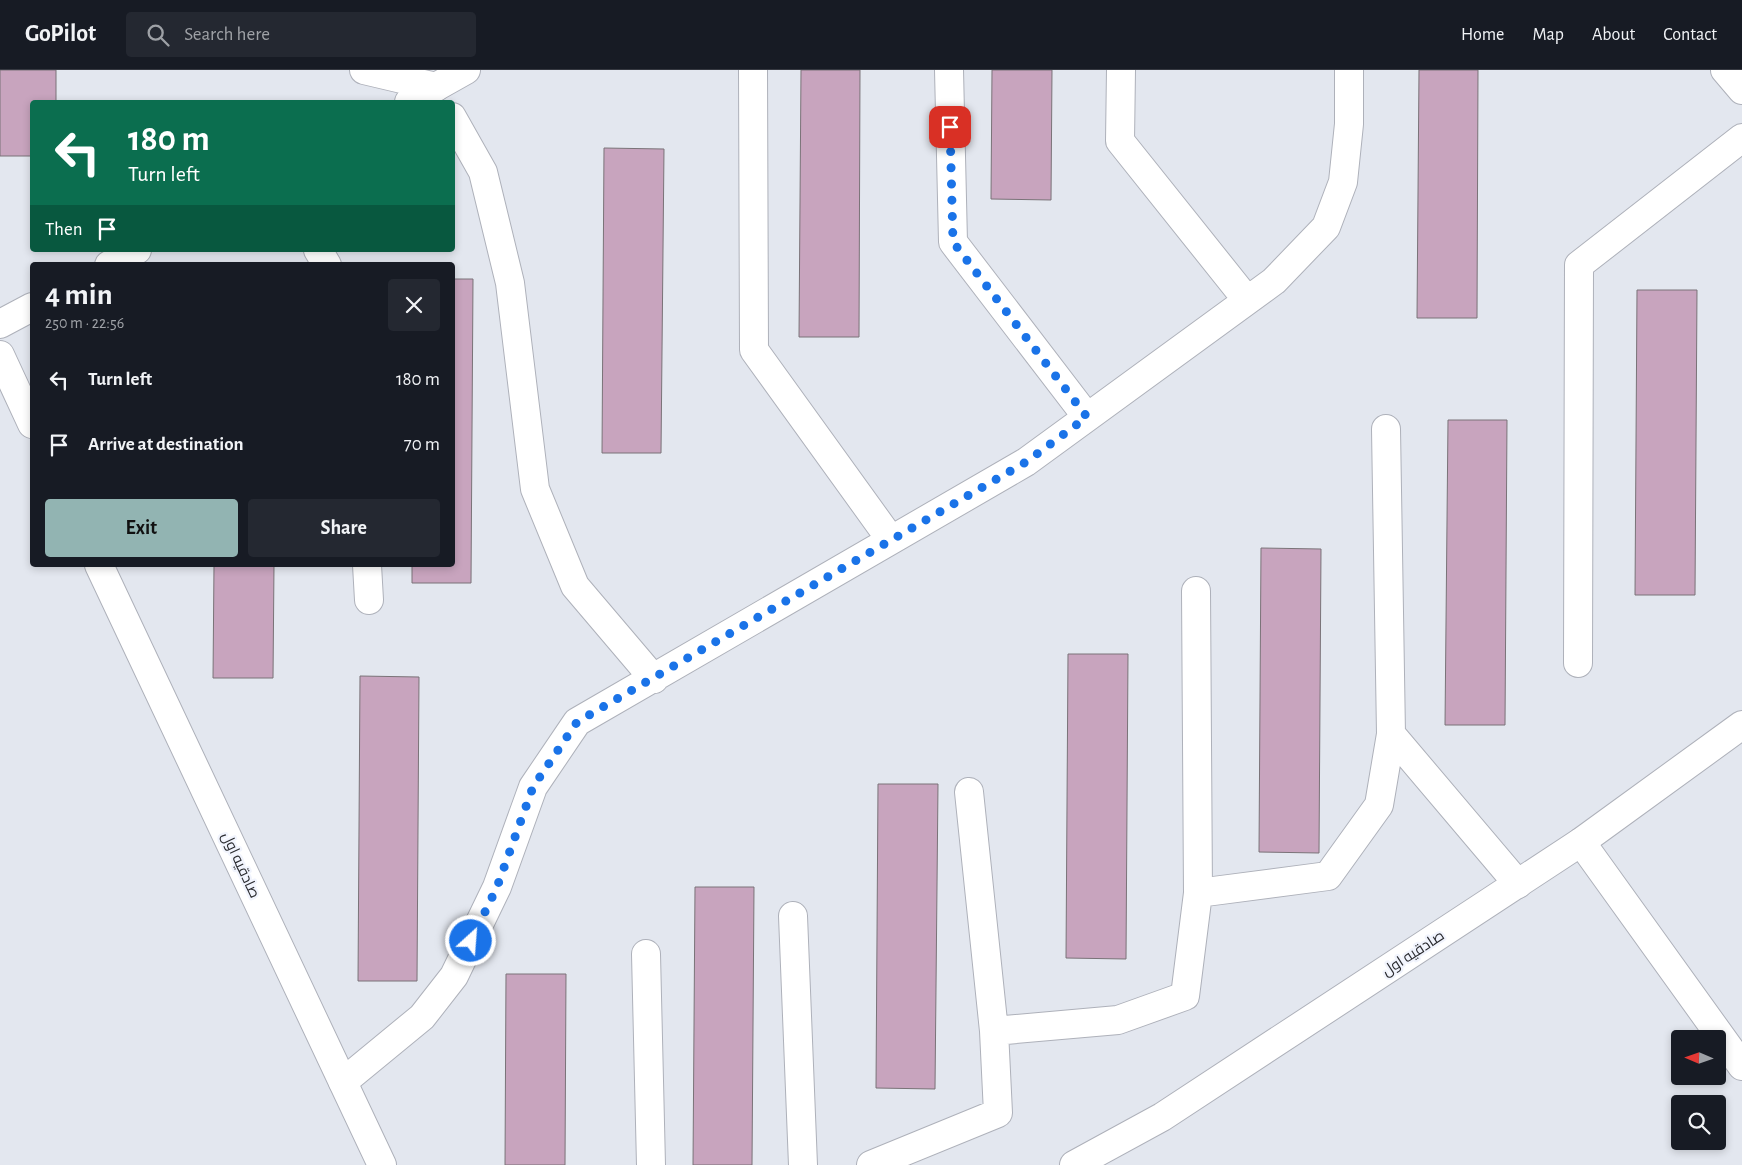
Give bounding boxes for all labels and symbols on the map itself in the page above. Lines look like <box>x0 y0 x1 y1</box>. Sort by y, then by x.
pin <box>929 106 971 148</box>
street label: صادقیه اول <box>218 830 262 901</box>
position arrow <box>444 914 496 966</box>
street label: صادقیه اول <box>1379 928 1448 980</box>
north arrow <box>1671 1030 1726 1085</box>

